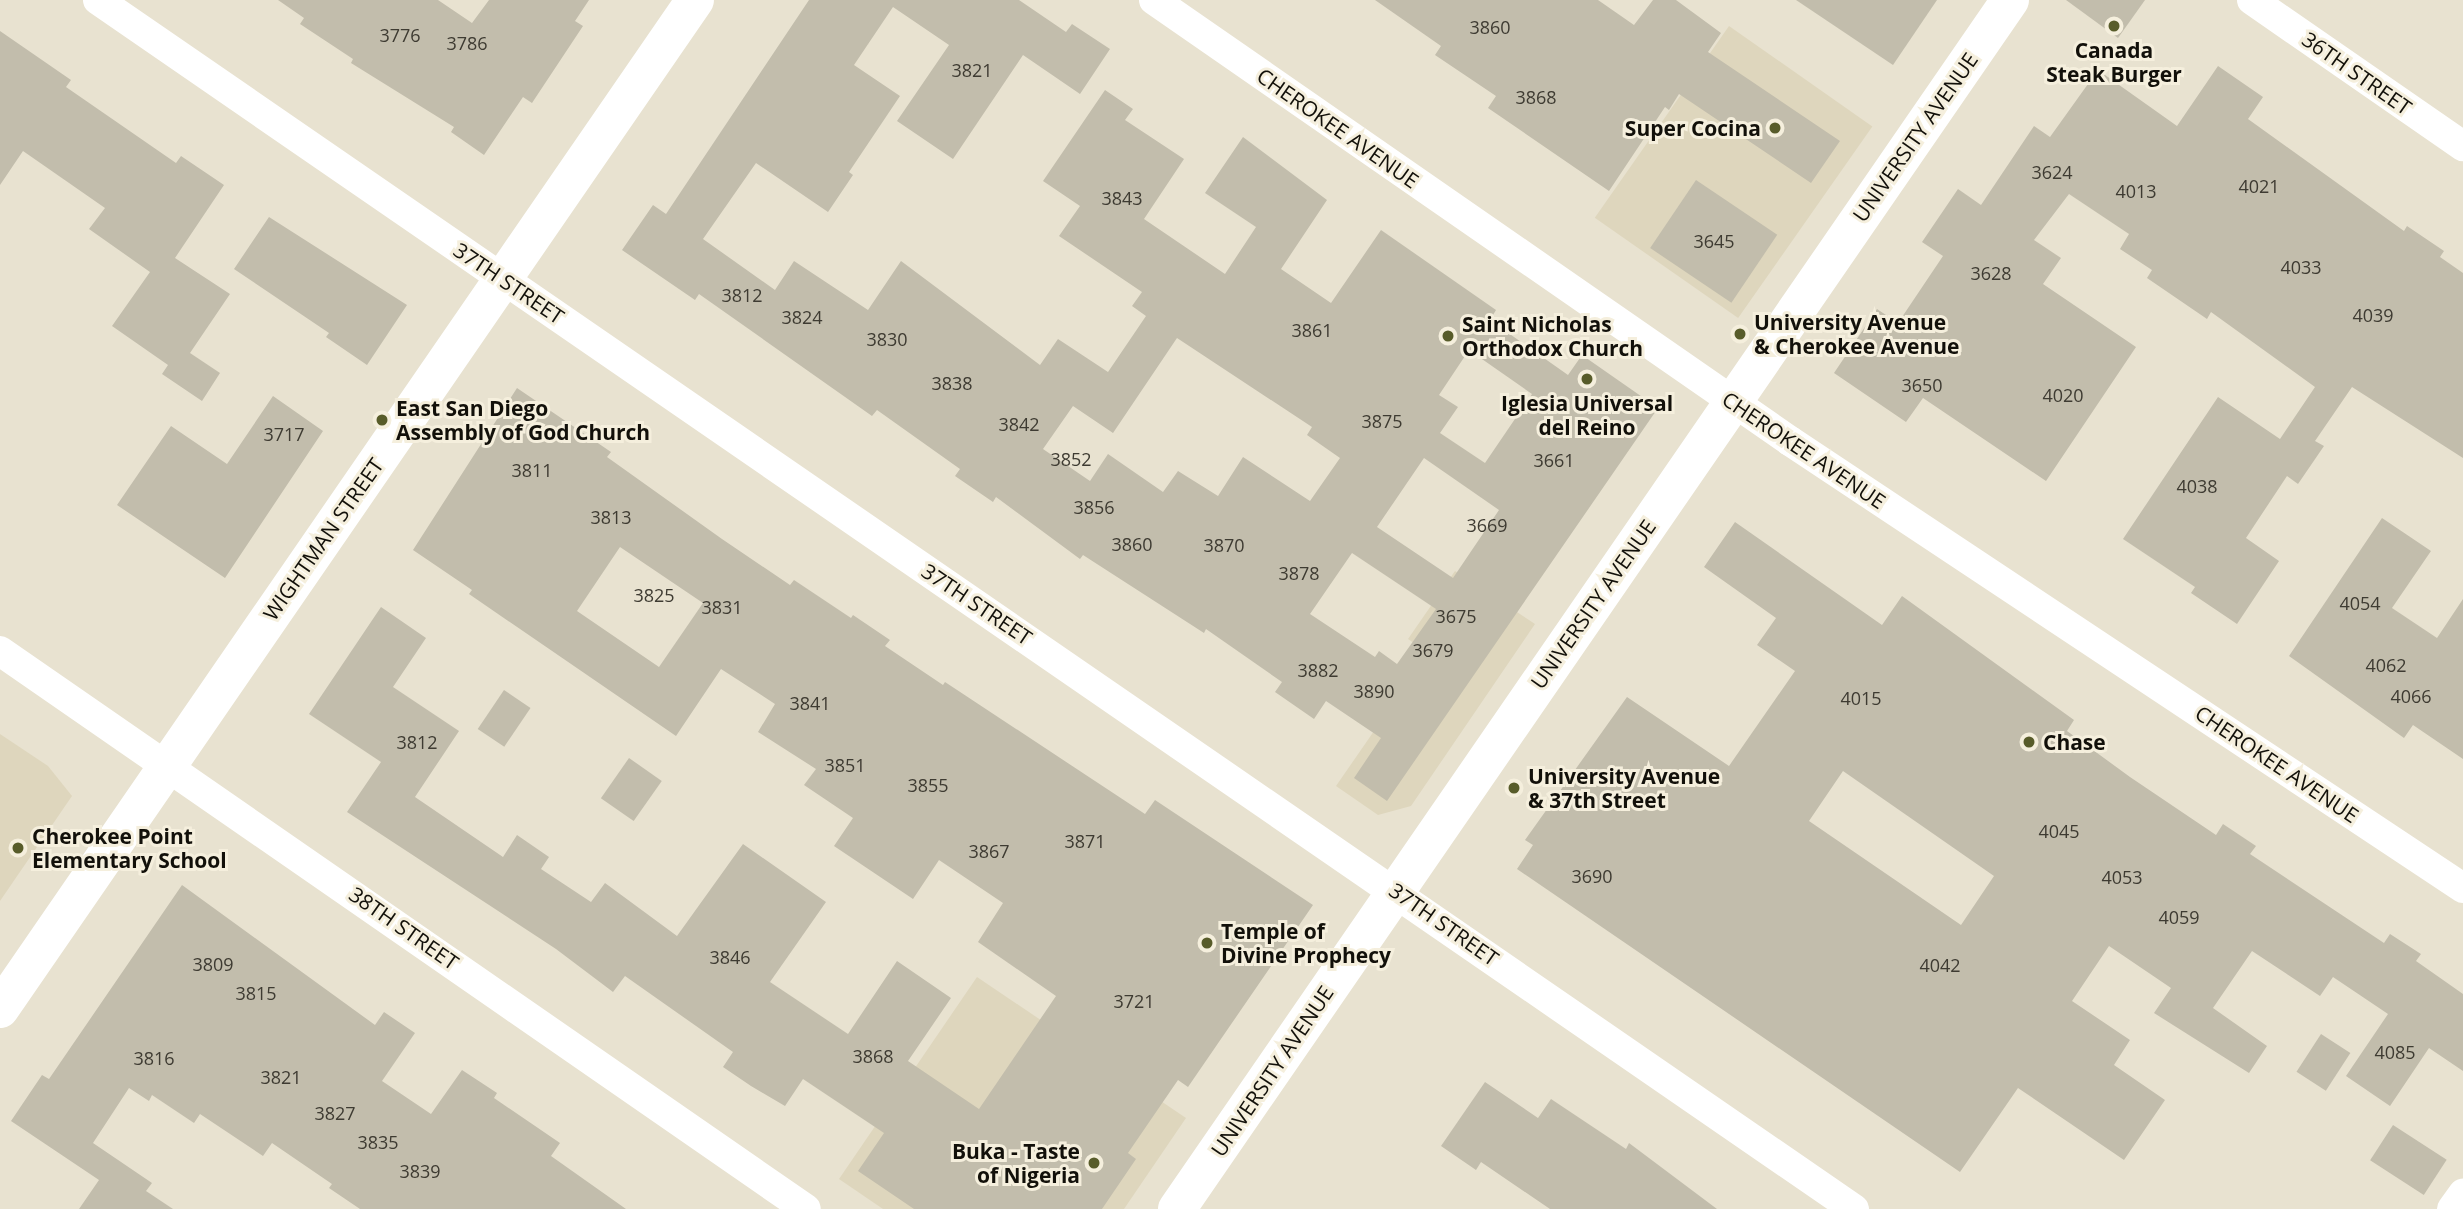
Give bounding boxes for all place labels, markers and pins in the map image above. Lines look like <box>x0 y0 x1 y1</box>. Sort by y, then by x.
marker: Canada Steak Burger <box>2106 18 2122 34</box>
place label: Canada Steak Burger <box>2046 37 2182 87</box>
place label: Super Cocina <box>1625 115 1761 141</box>
marker: Super Cocina <box>1767 120 1783 136</box>
place label: University Avenue & Cherokee Avenue <box>1754 309 1959 359</box>
place label: Saint Nicholas Orthodox Church <box>1462 311 1643 361</box>
marker: University Avenue & Cherokee Avenue <box>1732 326 1748 342</box>
marker: Saint Nicholas Orthodox Church <box>1440 328 1456 344</box>
marker: Iglesia Universal del Reino <box>1579 371 1595 387</box>
place label: Iglesia Universal del Reino <box>1501 390 1673 440</box>
place label: East San Diego Assembly of God Church <box>396 395 650 445</box>
marker: East San Diego Assembly of God Church <box>374 412 390 428</box>
place label: Chase <box>2043 729 2106 755</box>
marker: Chase <box>2021 734 2037 750</box>
place label: University Avenue & 37th Street <box>1528 763 1720 813</box>
marker: University Avenue & 37th Street <box>1506 780 1522 796</box>
place label: Cherokee Point Elementary School <box>32 823 227 873</box>
marker: Cherokee Point Elementary School <box>10 840 26 856</box>
place label: Temple of Divine Prophecy <box>1221 918 1391 968</box>
marker: Temple of Divine Prophecy <box>1199 935 1215 951</box>
place label: Buka - Taste of Nigeria <box>952 1138 1080 1188</box>
marker: Buka - Taste of Nigeria <box>1086 1155 1102 1171</box>

